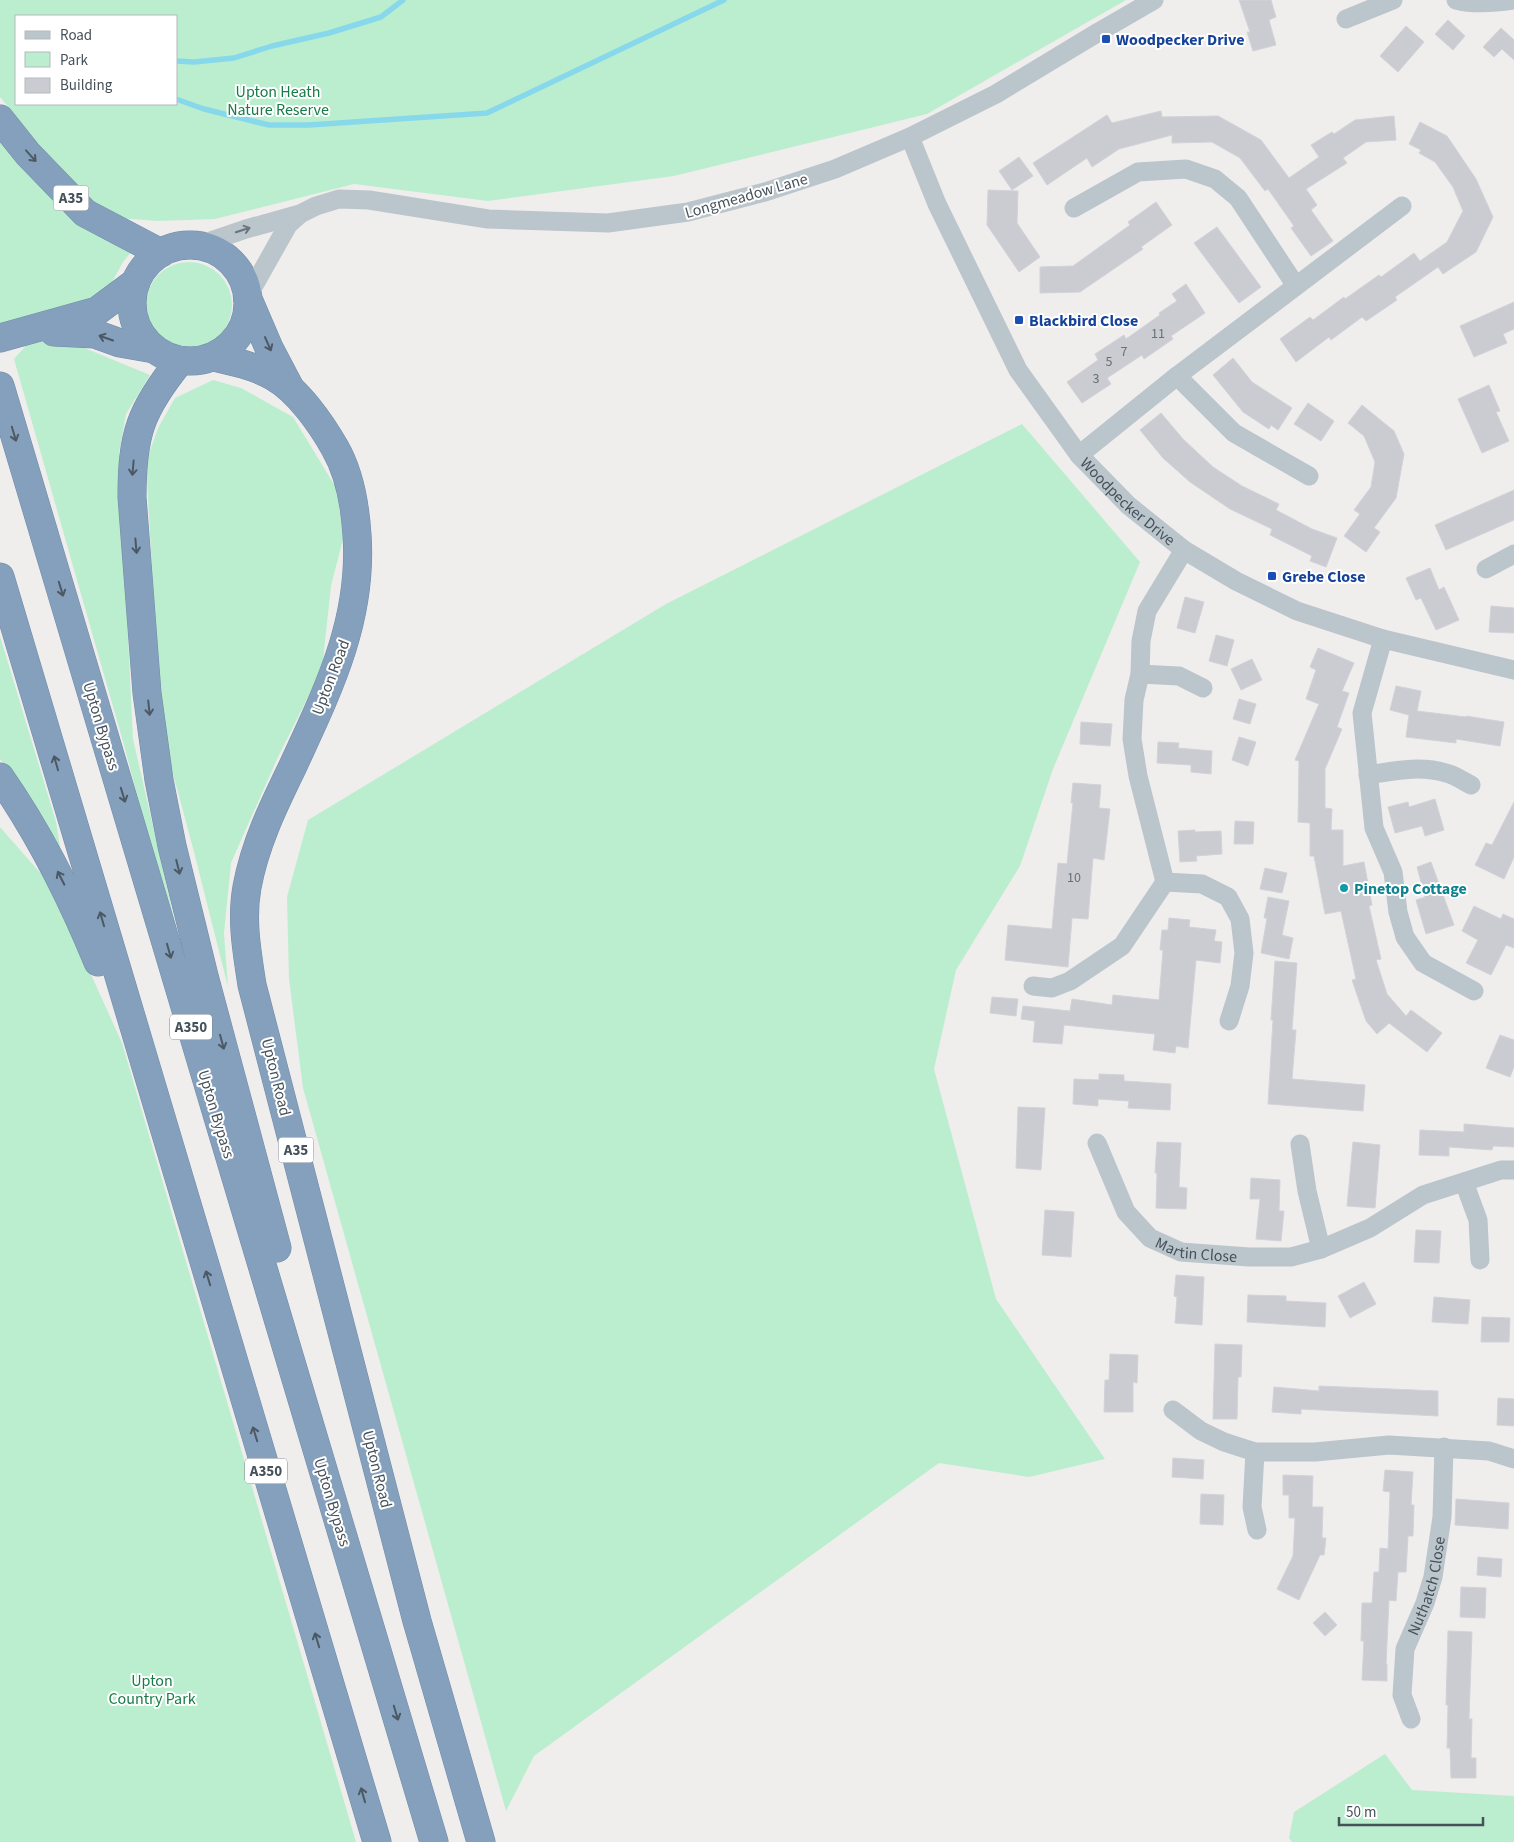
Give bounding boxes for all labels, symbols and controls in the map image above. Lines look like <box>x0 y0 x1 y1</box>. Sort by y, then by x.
legend <box>15 15 178 105</box>
text: Road <box>60 25 92 46</box>
place label: Woodpecker Drive <box>1116 29 1245 51</box>
marker: Woodpecker Drive <box>1100 33 1112 45</box>
text: Park <box>60 50 89 71</box>
text: Building <box>60 75 113 96</box>
park label: Upton Heath Nature Reserve <box>227 81 329 121</box>
one-way arrow <box>25 150 37 163</box>
street label: Longmeadow Lane <box>682 168 810 224</box>
road number: A35 <box>54 186 88 210</box>
one-way arrow <box>234 225 250 234</box>
place label: Blackbird Close <box>1029 310 1138 332</box>
marker: Blackbird Close <box>1013 314 1025 326</box>
house number: 11 <box>1151 324 1165 344</box>
one-way arrow <box>99 333 114 342</box>
one-way arrow <box>263 336 273 351</box>
house number: 7 <box>1121 342 1128 362</box>
house number: 5 <box>1106 352 1113 372</box>
house number: 3 <box>1093 369 1100 389</box>
one-way arrow <box>10 425 20 441</box>
street label: Woodpecker Drive <box>1075 453 1180 551</box>
one-way arrow <box>128 459 137 475</box>
one-way arrow <box>131 537 140 553</box>
place label: Grebe Close <box>1282 566 1365 588</box>
marker: Grebe Close <box>1266 570 1278 582</box>
one-way arrow <box>57 581 67 597</box>
street label: Upton Road <box>306 637 355 718</box>
street label: Upton Bypass <box>77 679 125 774</box>
one-way arrow <box>144 699 154 715</box>
one-way arrow <box>50 756 60 772</box>
one-way arrow <box>118 787 128 803</box>
one-way arrow <box>174 859 183 875</box>
house number: 10 <box>1067 868 1081 888</box>
one-way arrow <box>56 871 65 886</box>
place label: Pinetop Cottage <box>1354 878 1467 900</box>
marker: Pinetop Cottage <box>1338 882 1350 894</box>
one-way arrow <box>96 911 106 927</box>
one-way arrow <box>164 942 174 958</box>
road number: A350 <box>170 1014 212 1040</box>
one-way arrow <box>217 1033 227 1049</box>
street label: Upton Road <box>256 1036 296 1118</box>
street label: Upton Bypass <box>192 1067 240 1162</box>
road number: A35 <box>278 1138 314 1162</box>
street label: Martin Close <box>1152 1232 1238 1268</box>
one-way arrow <box>203 1270 213 1286</box>
one-way arrow <box>249 1426 259 1442</box>
street label: Upton Road <box>357 1428 397 1510</box>
street label: Upton Bypass <box>308 1455 356 1550</box>
road number: A350 <box>245 1458 287 1484</box>
street label: Nuthatch Close <box>1402 1535 1451 1639</box>
one-way arrow <box>311 1632 321 1648</box>
park label: Upton Country Park <box>108 1670 196 1710</box>
one-way arrow <box>391 1705 401 1721</box>
one-way arrow <box>357 1788 367 1804</box>
scale bar <box>1339 1794 1483 1826</box>
text: 50 m <box>1346 1802 1376 1823</box>

